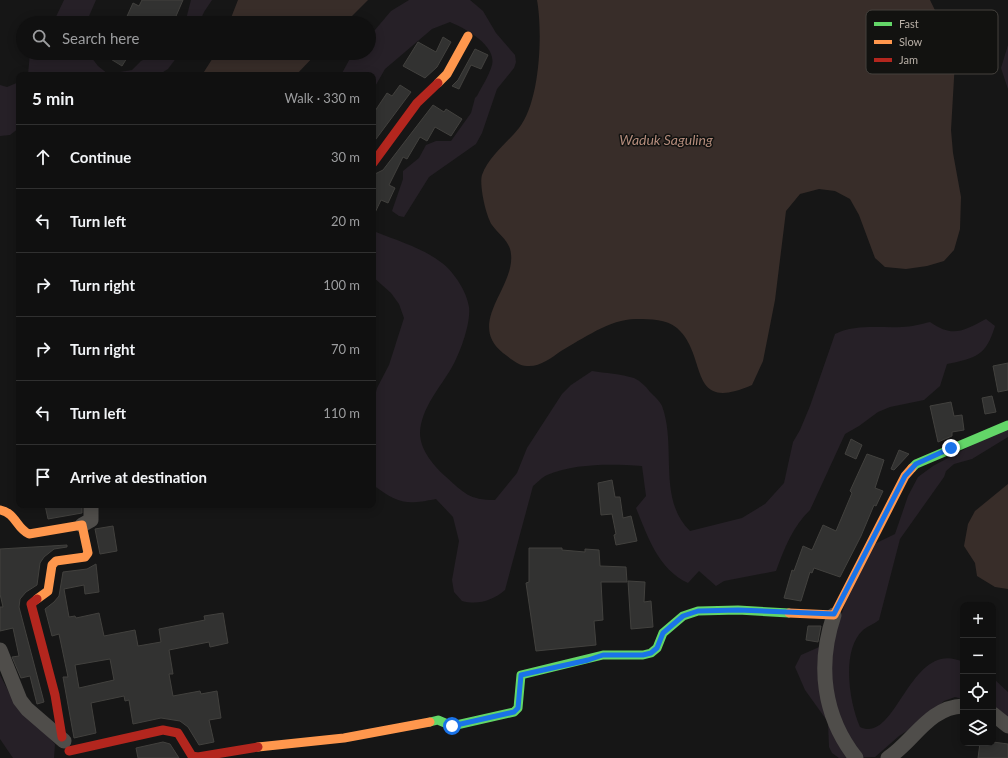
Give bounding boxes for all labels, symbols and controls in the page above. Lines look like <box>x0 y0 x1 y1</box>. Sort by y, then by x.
legend <box>866 10 998 74</box>
search box <box>16 16 376 60</box>
text: Fast <box>899 17 919 30</box>
icon: search <box>30 27 52 49</box>
text: Search here <box>62 29 139 47</box>
text: Slow <box>899 35 923 48</box>
text: Jam <box>899 53 918 66</box>
text: 5 min <box>32 88 74 109</box>
text: Walk · 330 m <box>284 90 360 106</box>
water label: Waduk Saguling <box>619 131 713 148</box>
icon: ahead <box>32 146 54 168</box>
text: Continue <box>70 148 131 166</box>
text: 30 m <box>331 149 360 165</box>
icon: left <box>32 210 54 232</box>
text: Turn left <box>70 212 126 230</box>
text: 20 m <box>331 213 360 229</box>
icon: right <box>32 274 54 296</box>
text: Turn right <box>70 276 135 294</box>
text: 100 m <box>323 277 360 293</box>
icon: right <box>32 338 54 360</box>
text: Turn right <box>70 340 135 358</box>
text: 70 m <box>331 341 360 357</box>
icon: left <box>32 402 54 424</box>
text: Turn left <box>70 404 126 422</box>
text: 110 m <box>323 405 360 421</box>
route end <box>942 439 960 457</box>
icon: arrive <box>32 466 54 488</box>
text: Arrive at destination <box>70 468 207 486</box>
map controls <box>960 602 996 746</box>
button: + <box>960 602 996 638</box>
button: − <box>960 638 996 674</box>
button: locate <box>960 674 996 710</box>
button: layers <box>960 710 996 746</box>
route start <box>443 717 461 735</box>

